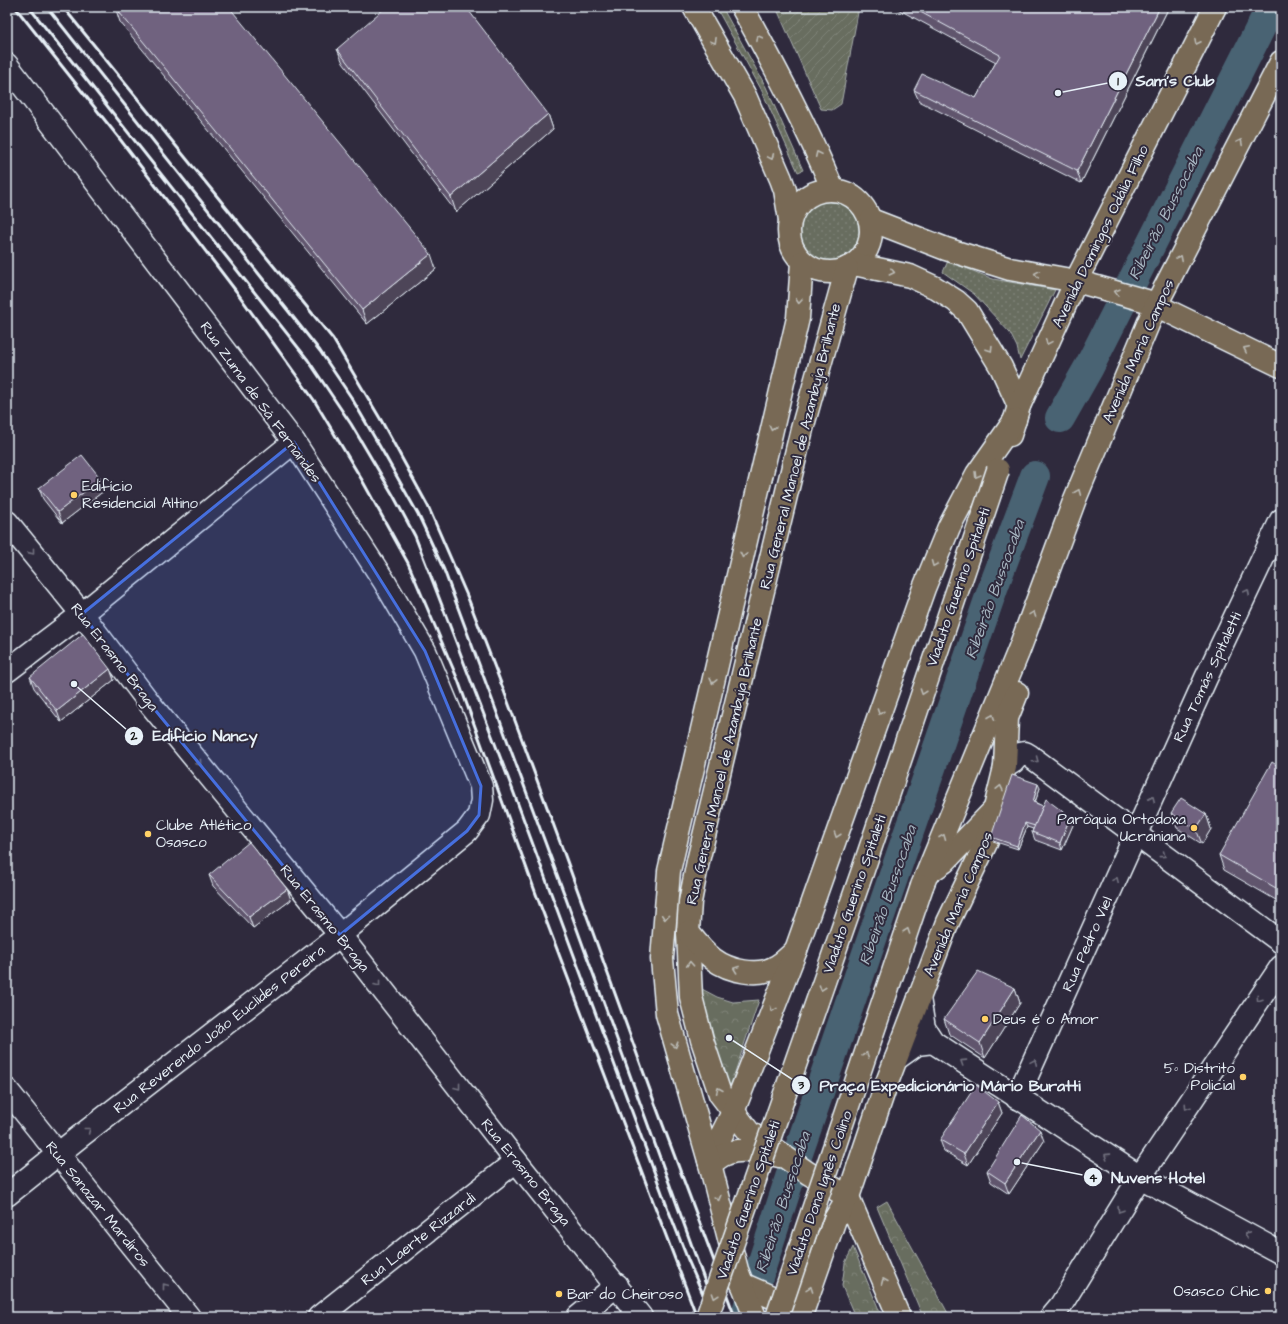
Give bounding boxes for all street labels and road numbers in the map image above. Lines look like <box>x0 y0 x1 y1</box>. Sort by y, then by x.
street label: Avenida Domingos Odália Filho <box>1047 141 1155 331</box>
street label: Avenida Maria Campos <box>1097 276 1180 426</box>
street label: Rua General Manoel de Azambuja Brilhante <box>755 301 846 591</box>
street label: Rua Zuma de Sá Fernandes <box>195 317 327 488</box>
street label: Viaduto Guerino Spitaleti <box>921 504 996 669</box>
street label: Rua Erasmo Braga <box>65 599 164 717</box>
street label: Rua Tomás Spitaletti <box>1168 608 1247 746</box>
street label: Rua General Manoel de Azambuja Brilhante <box>681 616 768 907</box>
street label: Viaduto Guerino Spitaleti <box>817 811 892 976</box>
street label: Avenida Maria Campos <box>918 828 999 980</box>
street label: Rua Erasmo Braga <box>274 860 375 977</box>
street label: Rua Pedro Viel <box>1057 893 1118 995</box>
street label: Rua Reverendo João Euclides Pereira <box>109 940 330 1119</box>
street label: Viaduto Dona Ignês Colino <box>781 1107 859 1279</box>
street label: Rua Erasmo Braga <box>475 1114 576 1231</box>
street label: Viaduto Guerino Spitaleti <box>711 1117 786 1282</box>
street label: Rua Sanazar Mardiros <box>40 1137 155 1272</box>
street label: Rua Laerte Rizzardi <box>357 1188 481 1291</box>

